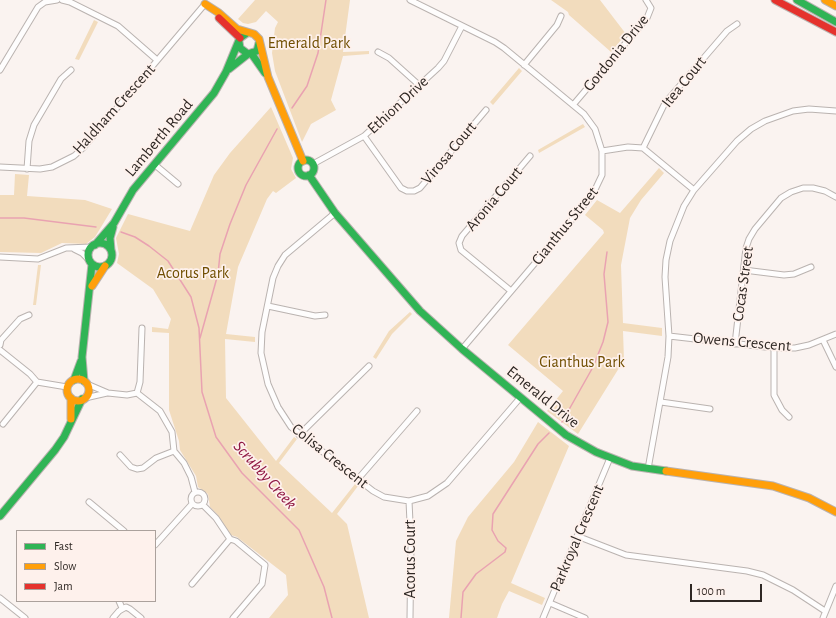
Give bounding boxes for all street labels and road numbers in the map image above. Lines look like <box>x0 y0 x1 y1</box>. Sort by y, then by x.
street label: Gordonia Drive <box>579 11 653 95</box>
street label: Itea Court <box>657 52 711 112</box>
street label: Haldham Crescent <box>69 60 159 158</box>
street label: Ethion Drive <box>363 72 433 138</box>
street label: Lamberth Road <box>121 95 197 181</box>
street label: Virosa Court <box>417 118 481 188</box>
street label: Aronia Court <box>462 163 526 235</box>
street label: Cianthus Street <box>527 183 603 269</box>
street label: Cocas Street <box>728 245 758 323</box>
street label: Owens Crescent <box>692 328 792 356</box>
street label: Emerald Drive <box>503 362 583 432</box>
street label: Colisa Crescent <box>288 419 372 493</box>
street label: Parkroyal Crescent <box>546 482 608 594</box>
street label: Acorus Court <box>400 520 420 598</box>

